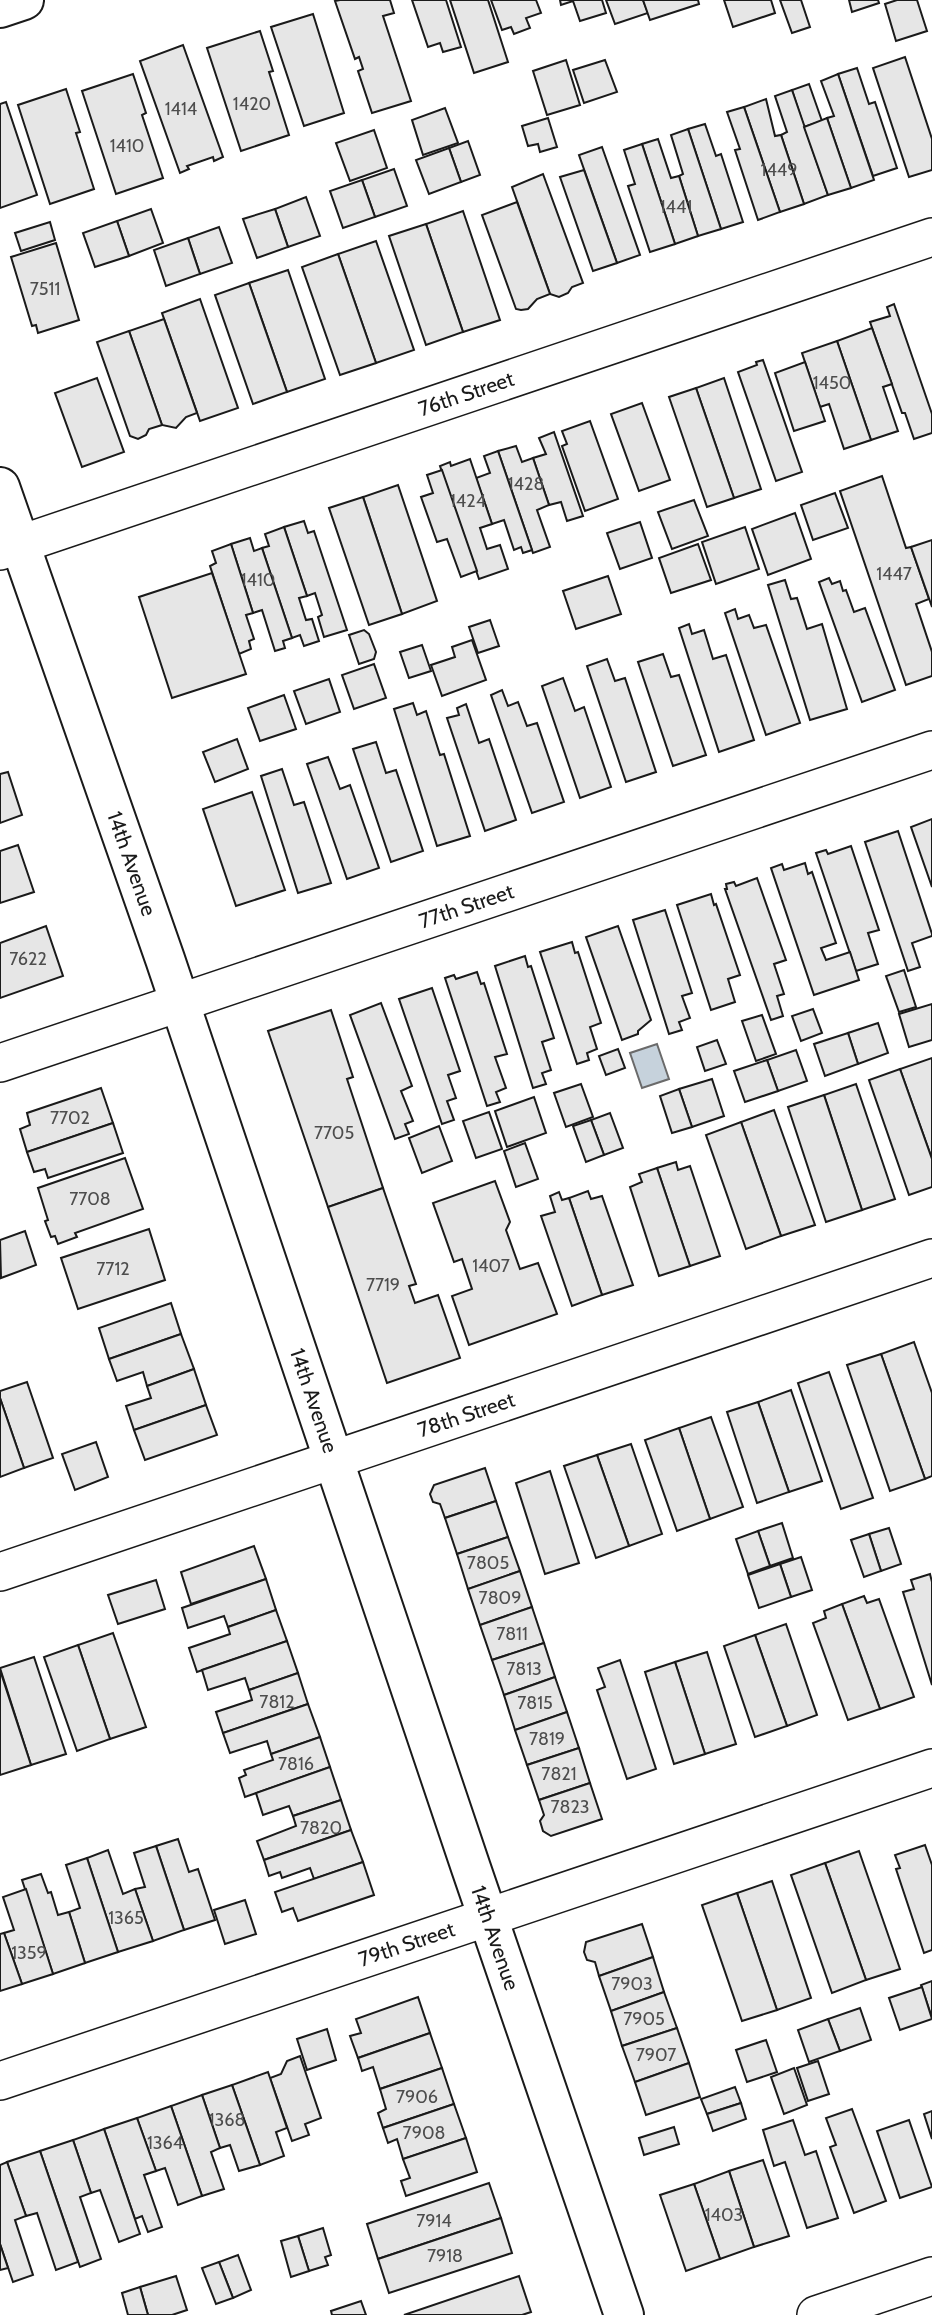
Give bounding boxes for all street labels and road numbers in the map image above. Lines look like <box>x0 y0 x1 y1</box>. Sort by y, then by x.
street label: 76th Street <box>415 366 517 421</box>
street label: 14th Avenue <box>102 808 162 919</box>
street label: 77th Street <box>416 878 517 933</box>
street label: 14th Avenue <box>285 1345 343 1456</box>
street label: 78th Street <box>414 1387 518 1442</box>
street label: 14th Avenue <box>466 1882 525 1993</box>
street label: 79th Street <box>355 1916 458 1972</box>

